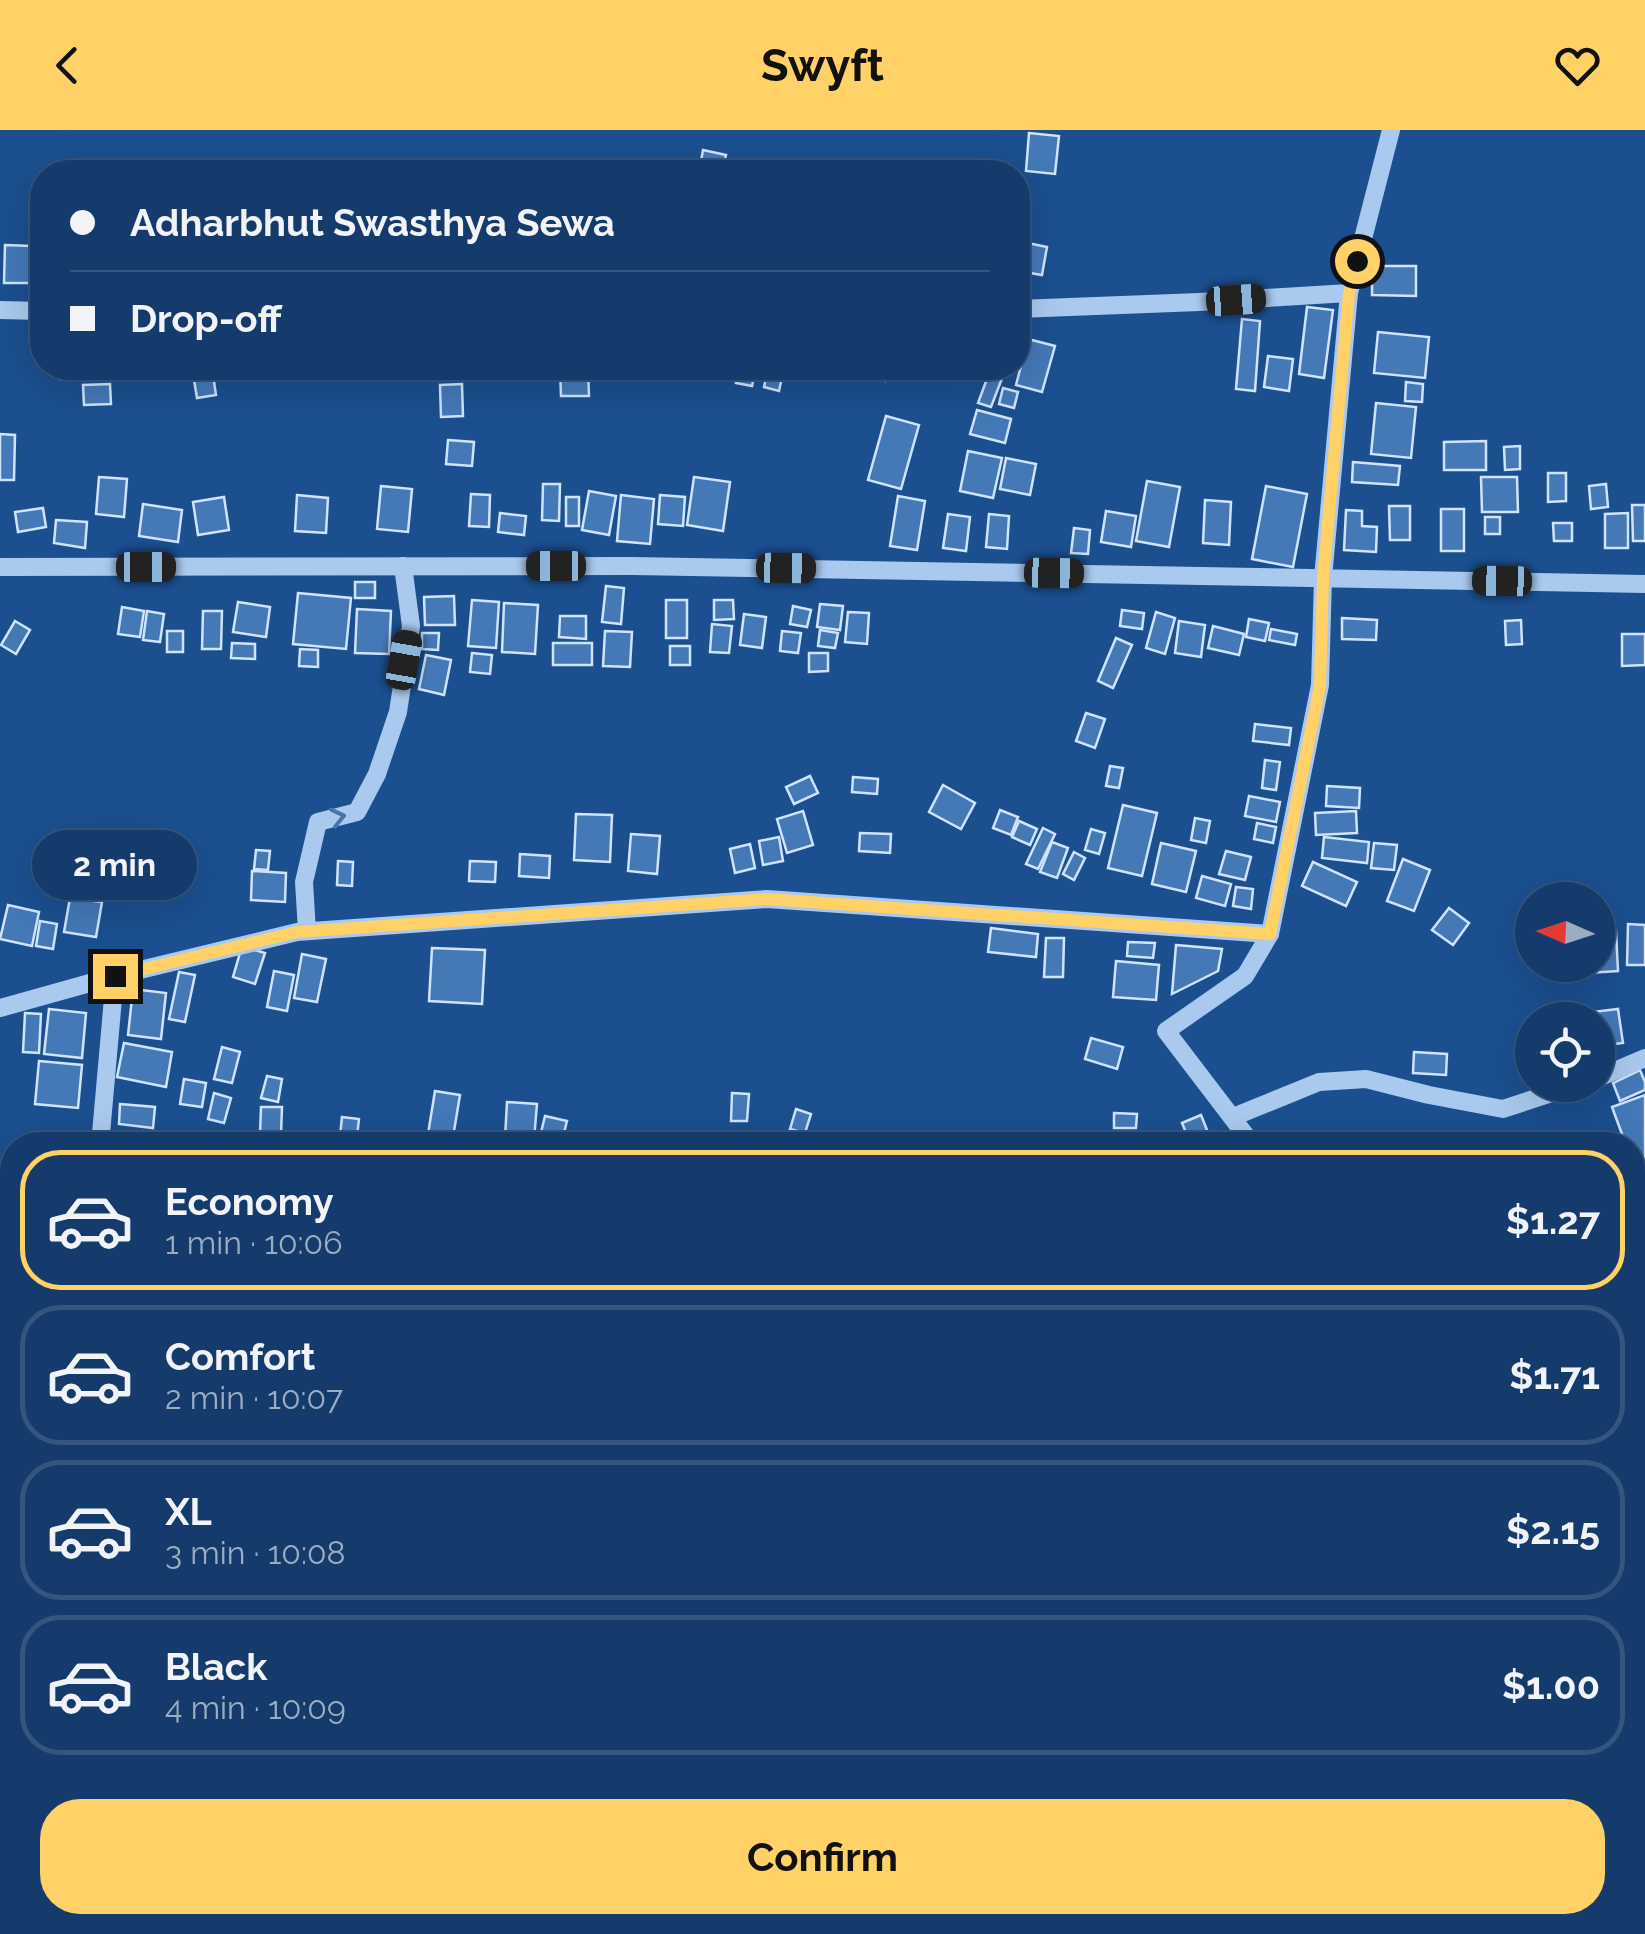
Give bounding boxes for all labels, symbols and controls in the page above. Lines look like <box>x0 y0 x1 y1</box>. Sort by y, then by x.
icon: back <box>40 38 95 93</box>
icon: heart <box>1550 38 1605 93</box>
text: Swyft <box>761 39 884 92</box>
text: Adharbhut Swasthya Sewa <box>130 200 615 245</box>
route start <box>1335 239 1380 284</box>
car <box>1205 283 1267 317</box>
text: Drop-off <box>130 296 282 341</box>
car <box>526 551 586 581</box>
car <box>116 552 176 582</box>
car <box>756 552 816 584</box>
car <box>1024 557 1084 589</box>
car <box>1472 565 1532 597</box>
car <box>384 628 424 692</box>
one-way arrow <box>329 808 346 829</box>
callout: 2 min <box>32 831 198 901</box>
text: 2 min <box>73 846 156 883</box>
north arrow <box>1515 882 1615 982</box>
map controls <box>1515 882 1615 1102</box>
route end <box>93 954 138 999</box>
button: locate <box>1515 1002 1615 1102</box>
icon: car <box>45 1175 135 1265</box>
text: Economy <box>165 1179 334 1224</box>
text: $1.27 <box>1506 1198 1600 1243</box>
text: 1 min · 10:06 <box>165 1224 342 1261</box>
icon: car <box>45 1330 135 1420</box>
text: Comfort <box>165 1334 315 1379</box>
text: $1.71 <box>1509 1353 1600 1398</box>
text: 2 min · 10:07 <box>165 1379 343 1416</box>
icon: car <box>45 1485 135 1575</box>
text: XL <box>165 1489 212 1534</box>
text: $2.15 <box>1506 1508 1600 1553</box>
text: 3 min · 10:08 <box>165 1534 346 1571</box>
icon: car <box>45 1640 135 1730</box>
text: Black <box>165 1644 267 1689</box>
text: $1.00 <box>1502 1663 1600 1708</box>
text: 4 min · 10:09 <box>165 1689 346 1726</box>
button: Confirm <box>40 1799 1605 1914</box>

